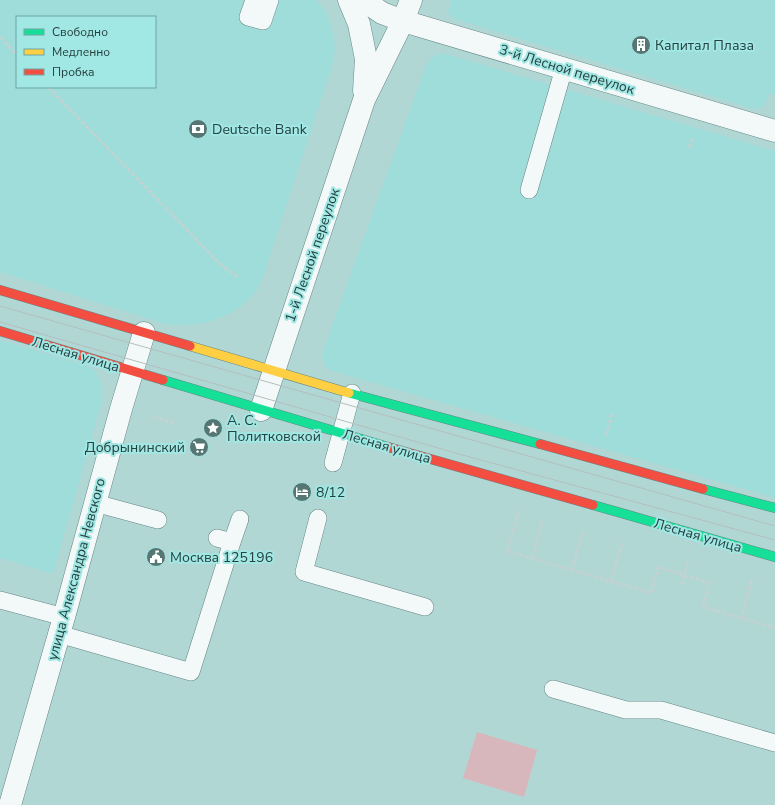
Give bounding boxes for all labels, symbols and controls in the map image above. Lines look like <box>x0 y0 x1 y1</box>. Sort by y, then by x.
legend <box>16 16 156 88</box>
text: Свободно <box>52 24 108 40</box>
building icon: Капитал Плаза <box>630 34 652 56</box>
place label: Капитал Плаза <box>655 36 754 55</box>
street label: 3-й Лесной переулок <box>497 40 637 99</box>
text: Медленно <box>52 44 110 60</box>
text: Пробка <box>52 64 95 80</box>
bank icon: Deutsche Bank <box>187 118 209 140</box>
place label: Deutsche Bank <box>212 120 308 139</box>
street label: 1-й Лесной переулок <box>281 185 345 325</box>
street label: Лесная улица <box>30 332 122 377</box>
place label: А. С. Политковской <box>227 411 321 446</box>
place icon: А. С. Политковской <box>202 417 224 439</box>
street label: Лесная улица <box>341 425 433 468</box>
supermarket icon: Добрынинский <box>188 436 210 458</box>
place label: Добрынинский <box>85 438 185 457</box>
street label: улица Александра Невского <box>43 476 110 662</box>
hotel icon: 8/12 <box>291 481 313 503</box>
place label: 8/12 <box>316 483 345 502</box>
street label: Лесная улица <box>652 514 744 557</box>
public building icon: Москва 125196 <box>145 546 167 568</box>
place label: Москва 125196 <box>170 548 273 567</box>

